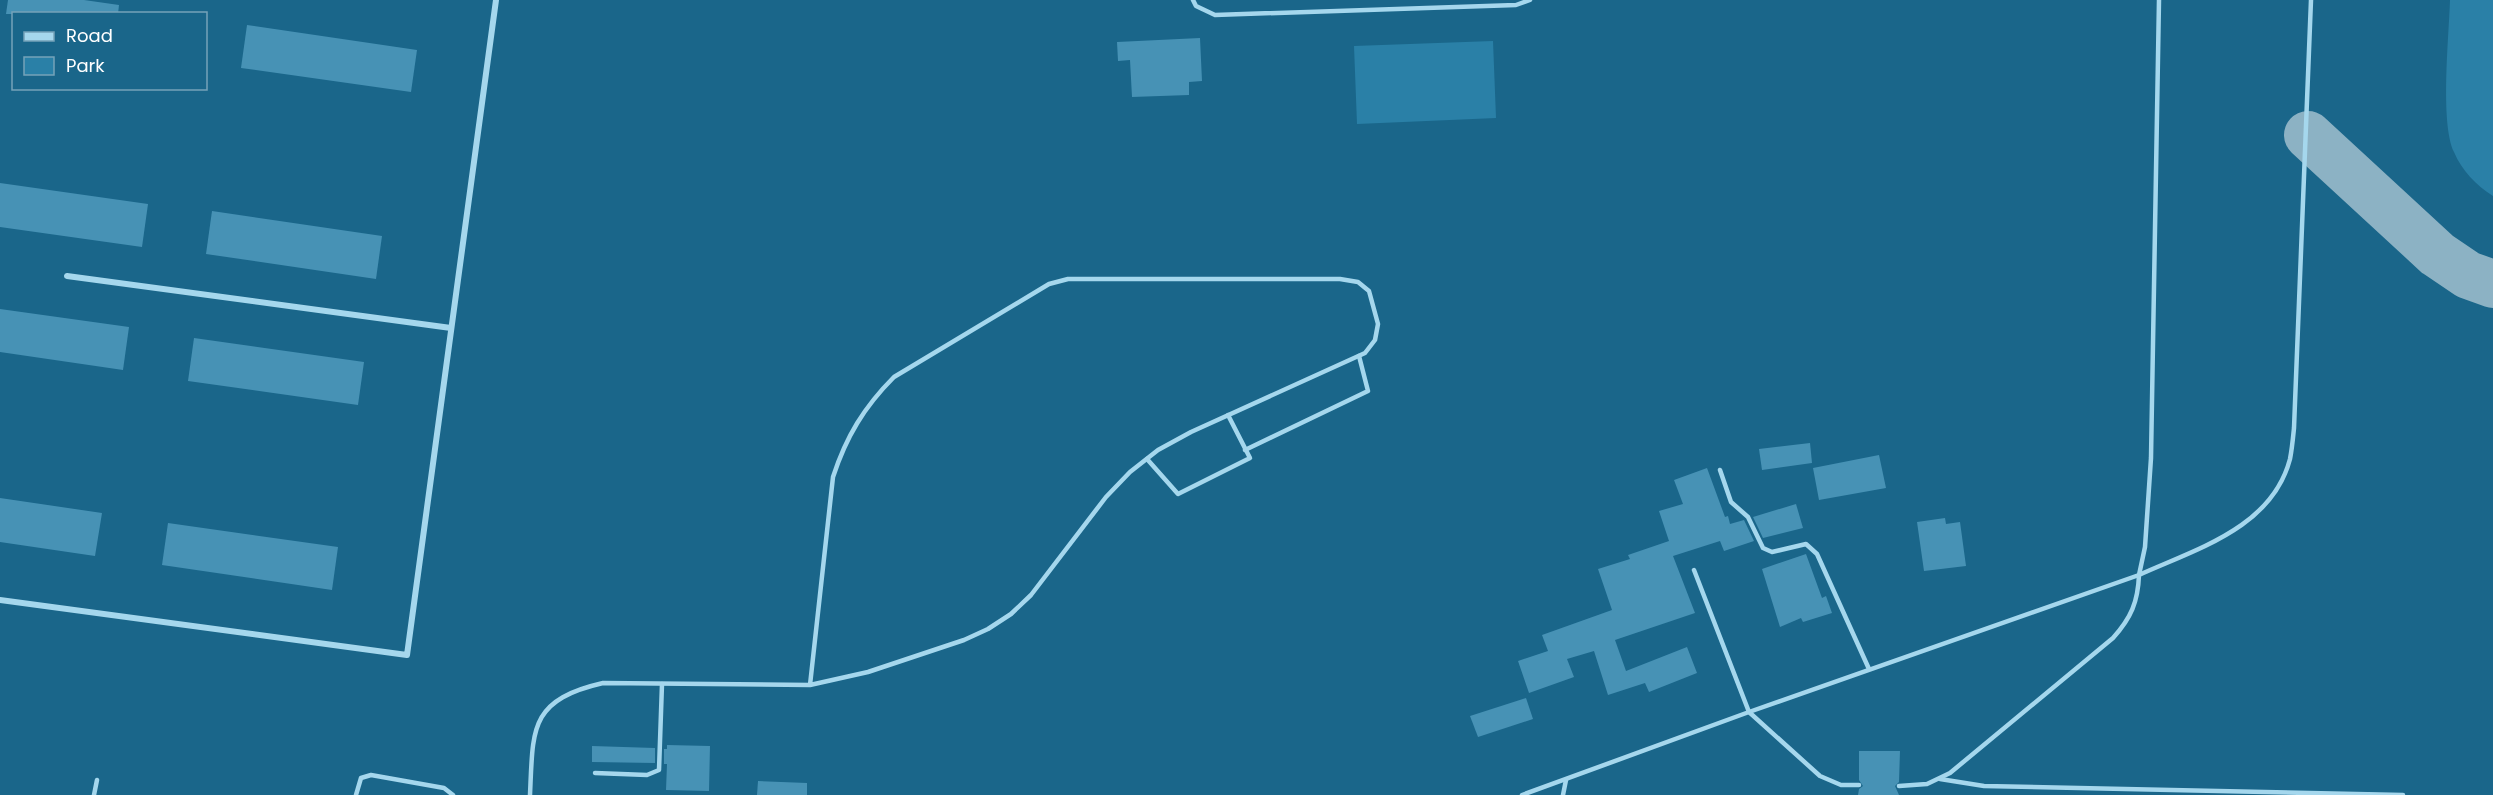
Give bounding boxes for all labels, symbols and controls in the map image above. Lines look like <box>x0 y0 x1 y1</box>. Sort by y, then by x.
legend <box>12 12 207 90</box>
text: Road <box>66 23 113 48</box>
text: Park <box>66 53 105 78</box>

